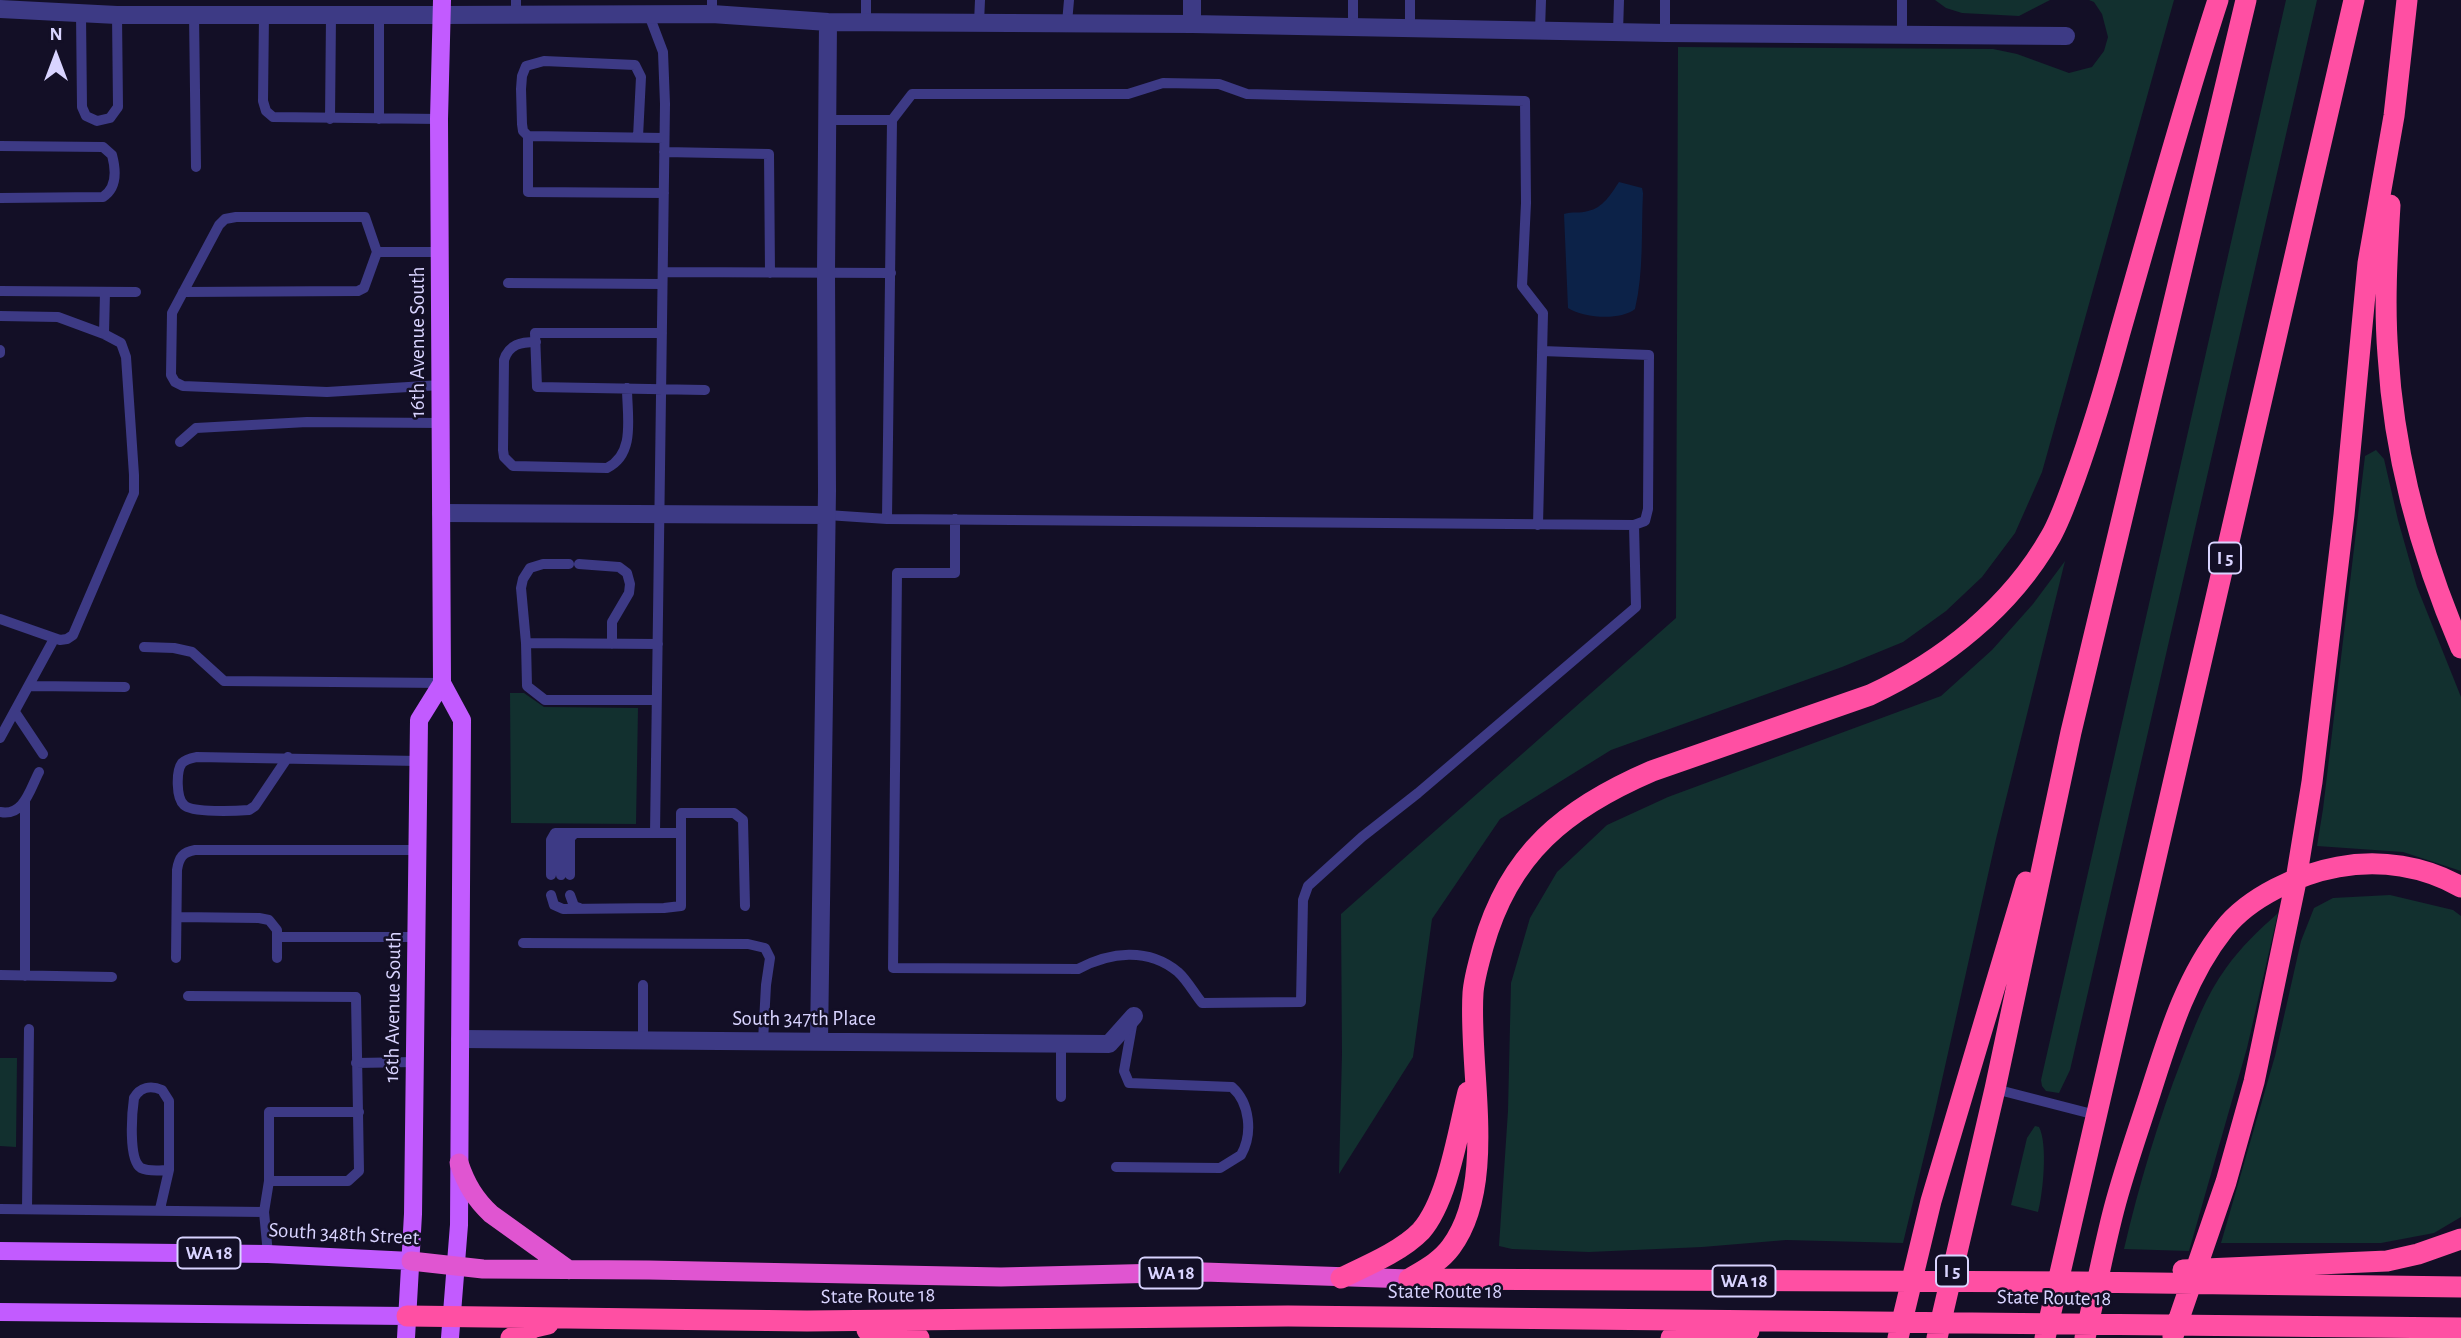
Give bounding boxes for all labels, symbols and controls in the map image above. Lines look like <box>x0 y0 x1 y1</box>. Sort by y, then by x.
north arrow <box>21 21 91 91</box>
text: N <box>49 25 63 44</box>
street label: 16th Avenue South <box>405 267 431 417</box>
road number: I 5 <box>2209 542 2241 573</box>
street label: 16th Avenue South <box>379 931 407 1083</box>
street label: South 347th Place <box>732 1006 876 1032</box>
street label: South 348th Street <box>268 1217 420 1251</box>
road number: WA 18 <box>178 1238 241 1268</box>
road number: I 5 <box>1936 1256 1968 1287</box>
road number: WA 18 <box>1140 1258 1202 1288</box>
road number: WA 18 <box>1712 1266 1776 1296</box>
street label: State Route 18 <box>1388 1279 1502 1305</box>
street label: State Route 18 <box>821 1282 935 1310</box>
street label: State Route 18 <box>1997 1284 2111 1312</box>

